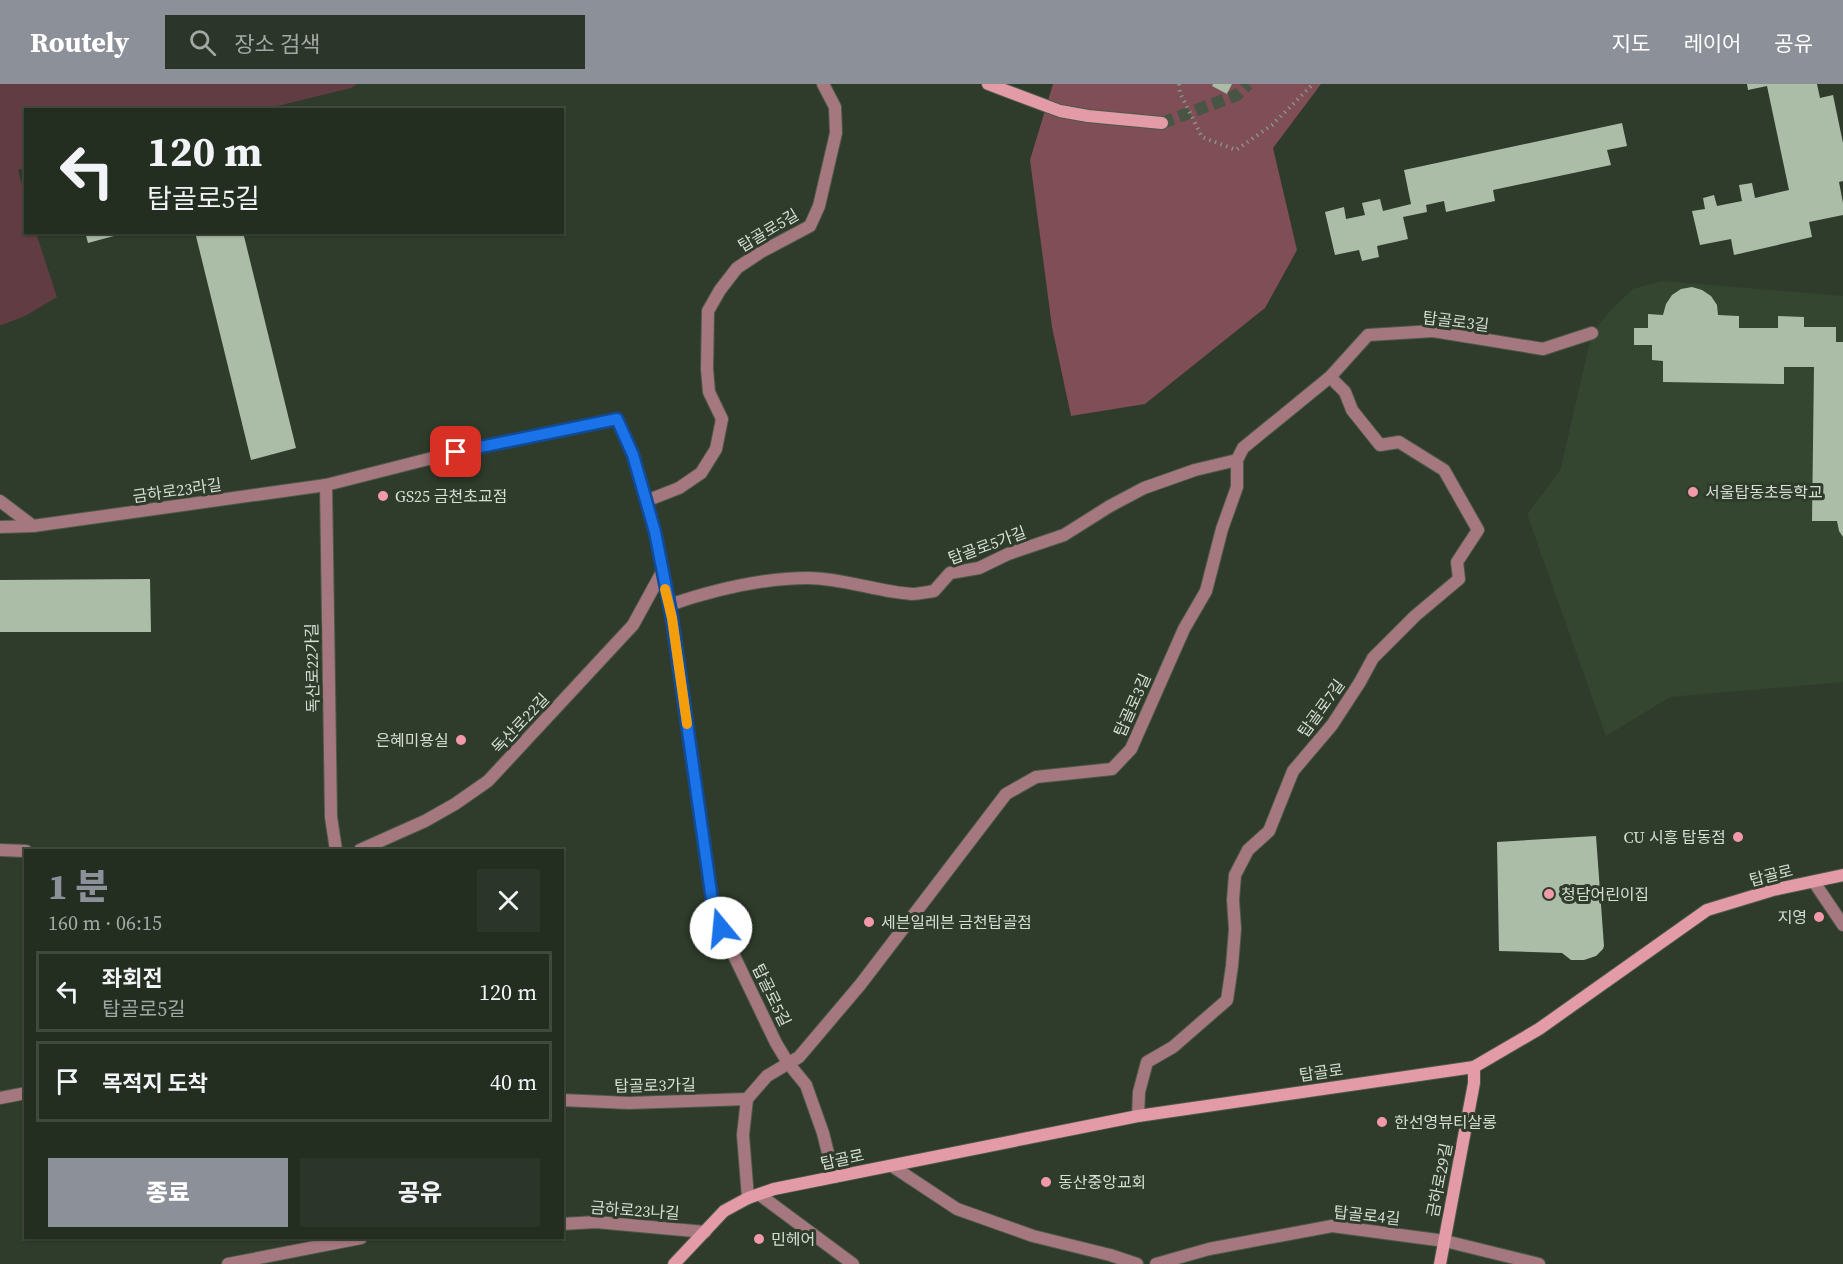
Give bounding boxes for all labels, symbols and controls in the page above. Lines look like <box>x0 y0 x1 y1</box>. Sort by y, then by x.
search box <box>165 15 585 69</box>
text: Routely <box>30 23 129 61</box>
icon: search <box>186 26 219 59</box>
text: 장소 검색 <box>234 29 320 59</box>
text: 지도 <box>1612 29 1650 58</box>
text: 레이어 <box>1683 29 1741 58</box>
text: 공유 <box>1774 29 1813 58</box>
text: 120 m <box>147 122 262 180</box>
icon: left <box>48 132 126 210</box>
text: 탑골로5길 <box>147 180 260 217</box>
street label: 탑골로5길 <box>734 203 802 257</box>
street label: 탑골로3길 <box>1421 306 1491 336</box>
pin <box>430 426 481 477</box>
icon: arrive <box>439 435 472 468</box>
street label: 금하로23라길 <box>131 473 223 507</box>
place label: 서울탑동초등학교 <box>1705 481 1823 503</box>
place label: GS25 금천초교점 <box>395 485 507 507</box>
marker: 서울탑동초등학교 <box>1686 485 1700 499</box>
marker: GS25 금천초교점 <box>376 489 390 503</box>
street label: 탑골로5가길 <box>945 521 1029 569</box>
street label: 독산로22가길 <box>300 623 324 713</box>
street label: 탑골로3길 <box>1108 670 1156 740</box>
street label: 탑골로7길 <box>1292 674 1350 742</box>
street label: 독산로22길 <box>486 688 554 758</box>
place label: 은혜미용실 <box>375 729 449 751</box>
marker: 은혜미용실 <box>454 733 468 747</box>
place label: CU 시흥 탑동점 <box>1623 826 1726 848</box>
marker: CU 시흥 탑동점 <box>1731 830 1745 844</box>
street label: 탑골로 <box>1747 859 1795 891</box>
text: 1 분 <box>48 862 109 911</box>
button: close <box>477 869 540 932</box>
place label: 청담어린이집 <box>1561 883 1649 905</box>
marker: 청담어린이집 <box>1542 887 1556 901</box>
position arrow <box>689 896 753 960</box>
place label: 지영 <box>1778 906 1807 928</box>
text: 160 m · 06:15 <box>48 909 162 937</box>
marker: 지영 <box>1812 910 1826 924</box>
place label: 세븐일레븐 금천탑골점 <box>881 911 1032 933</box>
marker: 세븐일레븐 금천탑골점 <box>862 915 876 929</box>
street label: 탑골로5길 <box>747 960 797 1030</box>
text: 좌회전 <box>102 963 163 993</box>
icon: left <box>51 975 84 1008</box>
text: 120 m <box>479 977 537 1007</box>
text: 탑골로5길 <box>102 995 186 1023</box>
street label: 탑골로 <box>1298 1058 1345 1086</box>
icon: arrive <box>51 1065 84 1098</box>
text: 40 m <box>490 1067 537 1097</box>
text: 목적지 도착 <box>102 1068 208 1098</box>
street label: 탑골로3가길 <box>614 1073 696 1097</box>
place label: 한선영뷰티살롱 <box>1394 1111 1497 1133</box>
marker: 한선영뷰티살롱 <box>1375 1115 1389 1129</box>
street label: 금하로29길 <box>1421 1141 1457 1219</box>
street label: 탑골로 <box>818 1144 866 1174</box>
button: 종료 <box>48 1158 288 1227</box>
button: 공유 <box>300 1158 540 1227</box>
place label: 동산중앙교회 <box>1058 1171 1146 1193</box>
marker: 동산중앙교회 <box>1039 1175 1053 1189</box>
street label: 금하로23나길 <box>590 1196 680 1224</box>
street label: 탑골로4길 <box>1333 1201 1401 1229</box>
place label: 민헤어 <box>771 1228 815 1250</box>
marker: 민헤어 <box>752 1232 766 1246</box>

